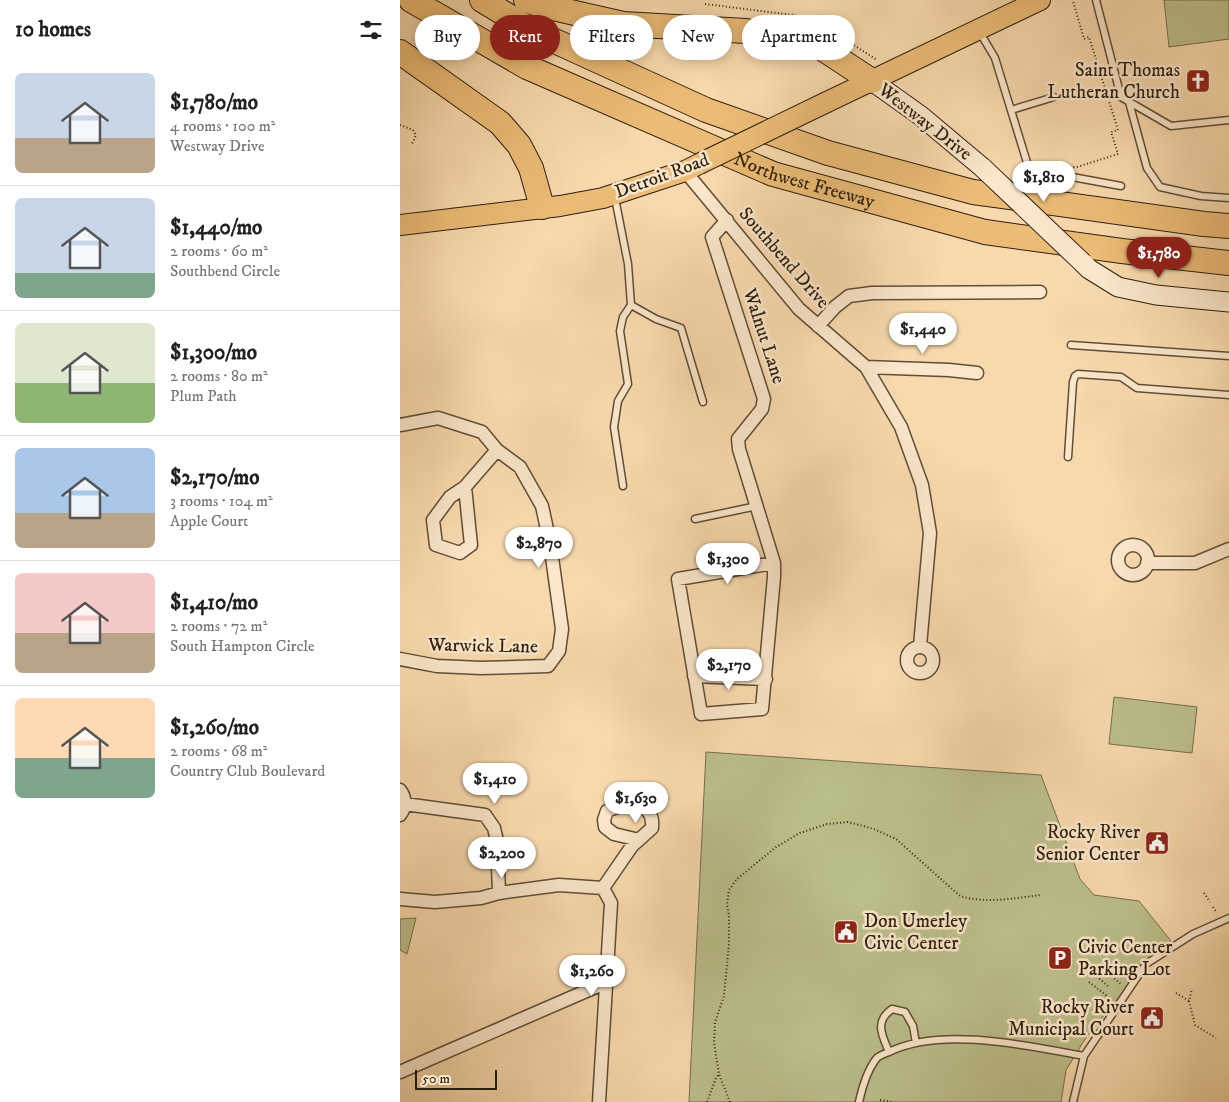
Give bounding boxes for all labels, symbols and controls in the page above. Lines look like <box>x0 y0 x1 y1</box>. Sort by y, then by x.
chip: Buy <box>415 15 480 60</box>
chip: Rent <box>490 15 560 60</box>
chip: Filters <box>570 15 653 60</box>
chip: New <box>663 15 732 60</box>
chip: Apartment <box>742 15 855 60</box>
icon: filters <box>357 16 385 44</box>
text: 10 homes <box>15 17 91 43</box>
place label: Saint Thomas Lutheran Church <box>1047 59 1180 104</box>
church icon: Saint Thomas Lutheran Church <box>1185 68 1211 94</box>
street label: Westway Drive <box>873 78 976 166</box>
text: $1,780/mo <box>170 90 258 116</box>
icon: home <box>55 93 115 153</box>
text: 4 rooms · 100 m² <box>170 116 275 136</box>
text: Westway Drive <box>170 136 265 156</box>
street label: Northwest Freeway <box>730 147 878 213</box>
street label: Detroit Road <box>612 148 713 204</box>
pin: $1,810 <box>1003 160 1085 203</box>
text: $1,810 <box>1023 167 1065 187</box>
street label: Southbend Drive <box>734 203 834 314</box>
text: $1,440/mo <box>170 215 262 241</box>
icon: home <box>55 218 115 278</box>
pin: $1,780 <box>1118 236 1200 279</box>
text: 2 rooms · 60 m² <box>170 241 268 261</box>
text: $1,780 <box>1138 243 1180 263</box>
text: Southbend Circle <box>170 261 280 281</box>
street label: Walnut Lane <box>738 285 790 387</box>
pin: $1,440 <box>882 312 964 355</box>
text: $1,440 <box>900 319 946 339</box>
text: $1,300/mo <box>170 340 257 366</box>
icon: home <box>55 343 115 403</box>
text: 2 rooms · 80 m² <box>170 366 268 386</box>
text: Plum Path <box>170 386 237 406</box>
text: $2,170/mo <box>170 465 259 491</box>
icon: home <box>55 468 115 528</box>
text: 3 rooms · 104 m² <box>170 491 273 511</box>
text: Apple Court <box>170 511 248 531</box>
pin: $2,870 <box>498 526 580 569</box>
text: $2,870 <box>516 533 562 553</box>
pin: $1,300 <box>687 542 769 585</box>
text: $1,300 <box>707 549 749 569</box>
text: $1,410/mo <box>170 590 258 616</box>
icon: home <box>55 593 115 653</box>
text: 2 rooms · 72 m² <box>170 616 267 636</box>
street label: Warwick Lane <box>427 634 538 658</box>
text: South Hampton Circle <box>170 636 315 656</box>
pin: $2,170 <box>688 648 770 691</box>
text: $2,170 <box>707 655 751 675</box>
text: $1,260/mo <box>170 715 259 741</box>
icon: home <box>55 718 115 778</box>
text: 2 rooms · 68 m² <box>170 741 267 761</box>
text: Country Club Boulevard <box>170 761 325 781</box>
pin: $1,410 <box>454 762 536 805</box>
text: $1,410 <box>474 769 516 789</box>
pin: $1,630 <box>595 782 677 824</box>
text: $1,630 <box>615 788 657 808</box>
place label: Rocky River Senior Center <box>1036 821 1140 866</box>
public building icon: Rocky River Senior Center <box>1144 830 1170 856</box>
pin: $2,200 <box>461 836 543 879</box>
text: $2,200 <box>479 843 525 863</box>
place label: Don Umerley Civic Center <box>864 910 968 955</box>
public building icon: Don Umerley Civic Center <box>833 919 859 945</box>
place label: Civic Center Parking Lot <box>1078 936 1172 981</box>
parking icon: Civic Center Parking Lot <box>1047 945 1073 971</box>
pin: $1,260 <box>551 954 633 997</box>
text: $1,260 <box>570 961 614 981</box>
place label: Rocky River Municipal Court <box>1008 996 1134 1041</box>
public building icon: Rocky River Municipal Court <box>1139 1005 1165 1031</box>
scale bar <box>415 1067 498 1090</box>
text: 50 m <box>422 1070 450 1088</box>

